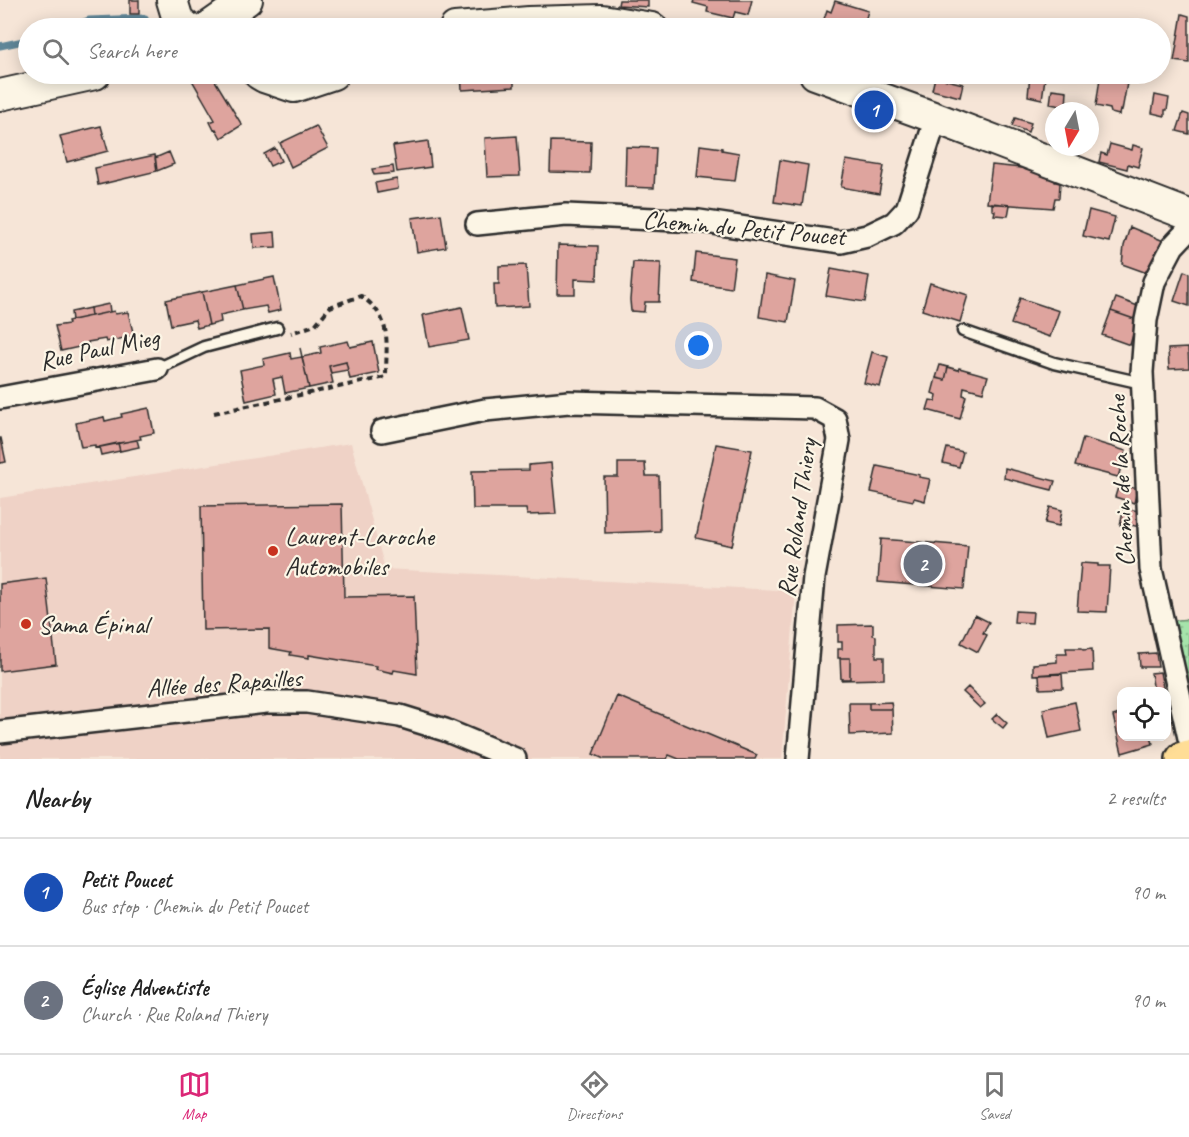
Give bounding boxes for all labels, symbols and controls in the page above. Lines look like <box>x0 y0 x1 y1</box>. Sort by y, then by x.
search box <box>18 18 1171 84</box>
icon: search <box>39 35 72 68</box>
text: Search here <box>87 37 177 65</box>
pin: 1 <box>854 88 894 132</box>
north arrow <box>1045 102 1099 156</box>
street label: Chemin du Petit Poucet <box>642 203 849 253</box>
street label: Rue Paul Mieg <box>36 320 163 378</box>
your location <box>684 331 713 360</box>
street label: Chemin de la Roche <box>1100 393 1142 568</box>
street label: Rue Roland Thiery <box>770 435 825 599</box>
place label: Laurent-Laroche Automobiles <box>285 520 436 583</box>
pin: 2 <box>904 542 942 586</box>
marker: Laurent-Laroche Automobiles <box>266 544 280 558</box>
place label: Sama Épinal <box>38 608 153 641</box>
marker: Sama Épinal <box>19 617 33 631</box>
street label: Allée des Rapailles <box>145 661 305 705</box>
map controls <box>1117 687 1171 741</box>
button: locate <box>1117 687 1171 741</box>
text: Nearby <box>24 782 89 815</box>
text: 2 results <box>1106 786 1165 811</box>
text: Petit Poucet <box>81 866 172 894</box>
text: 1 <box>39 880 48 905</box>
text: 90 m <box>1131 880 1165 905</box>
text: Bus stop · Chemin du Petit Poucet <box>81 894 308 919</box>
text: Église Adventiste <box>81 974 209 1002</box>
text: 2 <box>39 988 48 1013</box>
text: 90 m <box>1131 988 1165 1013</box>
text: Church · Rue Roland Thiery <box>81 1002 267 1027</box>
tab: Map <box>178 1068 211 1124</box>
tab: Directions <box>567 1068 622 1124</box>
tab: Saved <box>978 1068 1011 1124</box>

